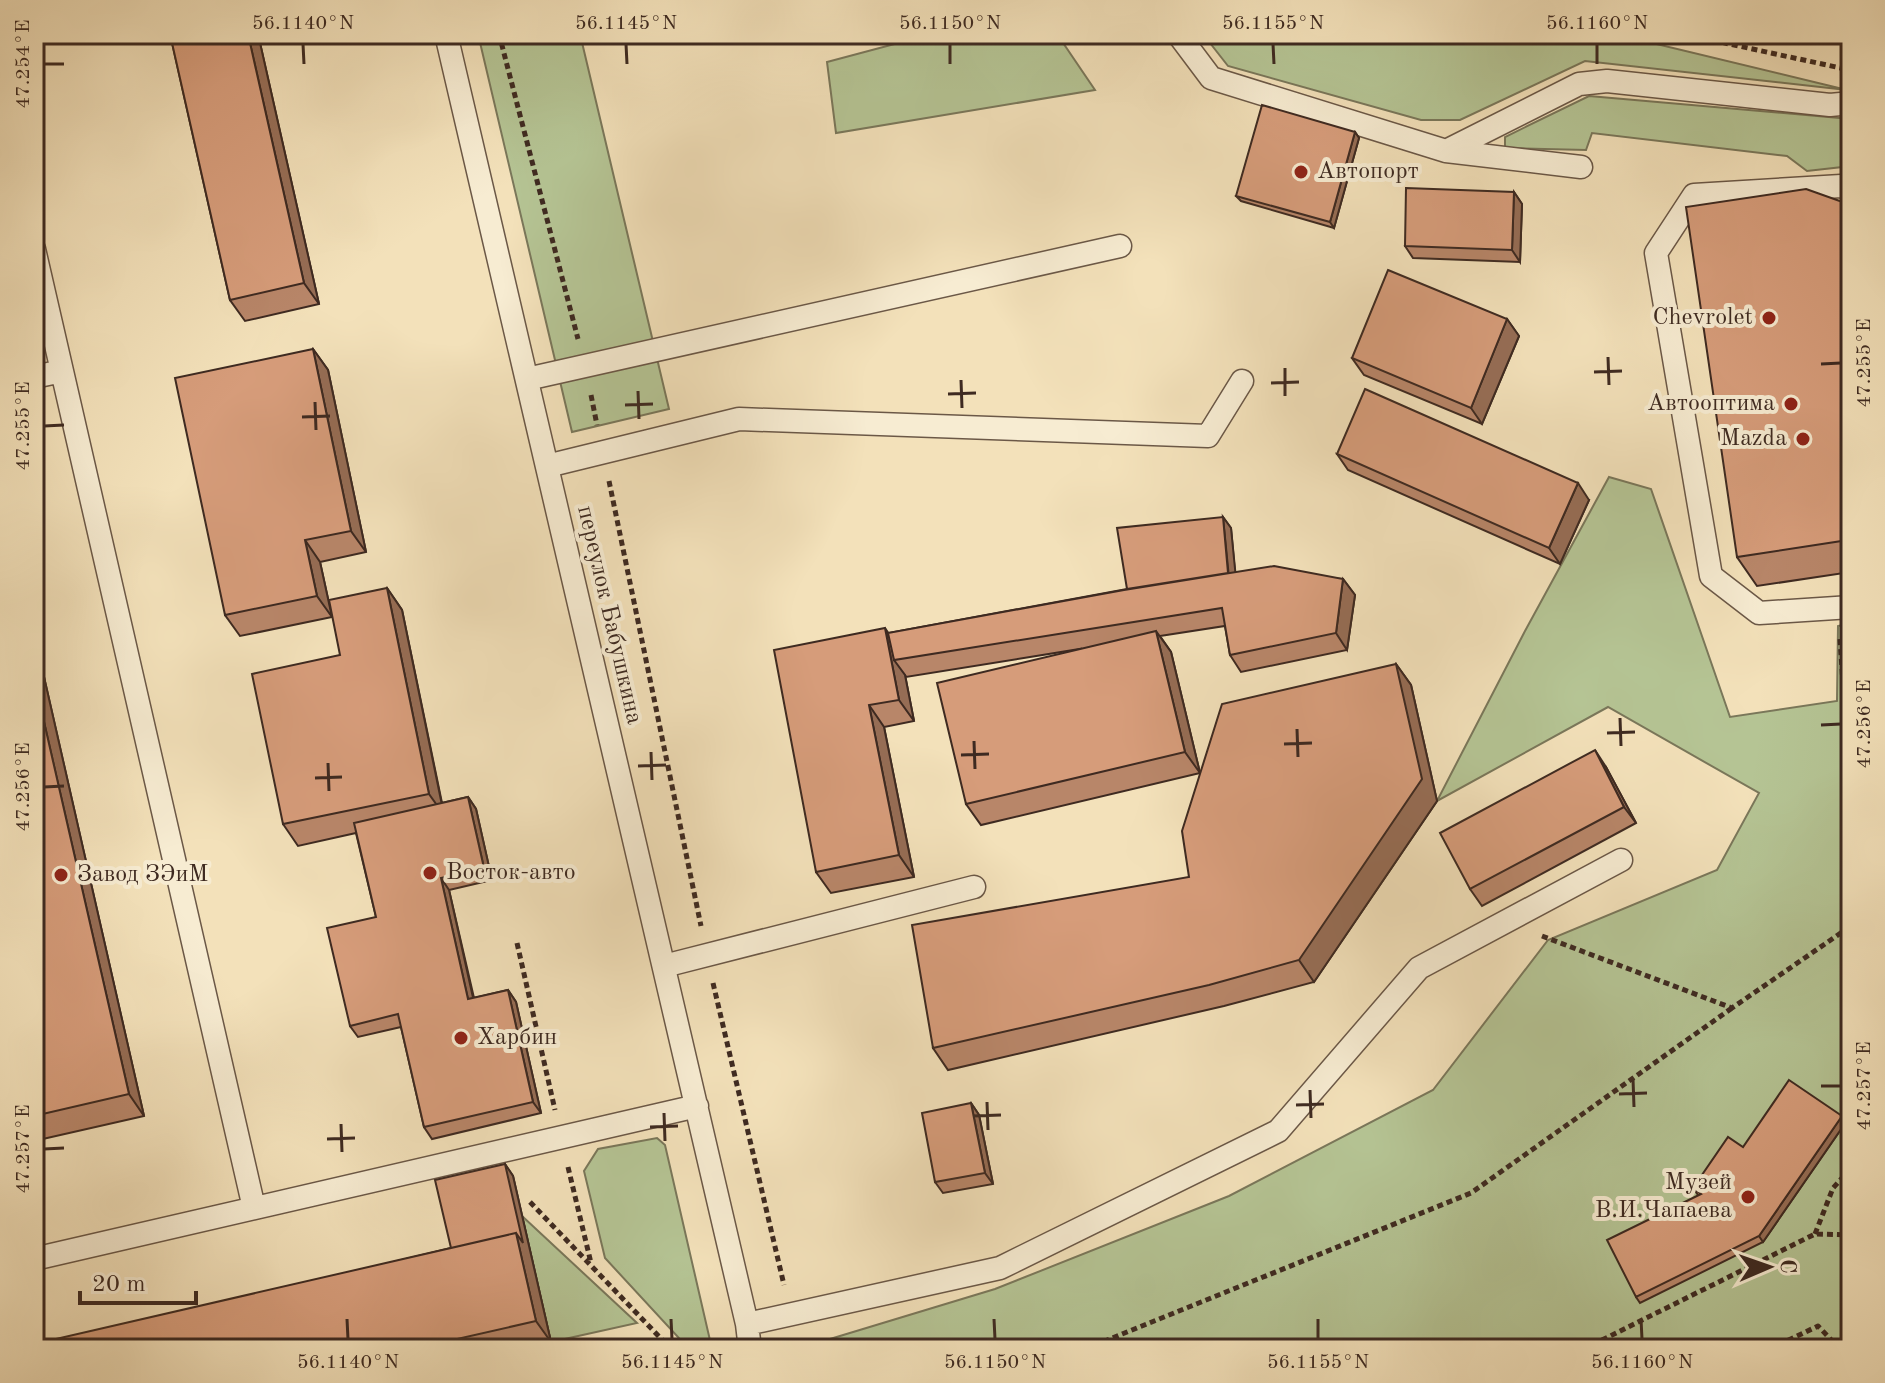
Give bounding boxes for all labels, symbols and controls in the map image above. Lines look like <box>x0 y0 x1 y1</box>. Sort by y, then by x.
text: 56.1140°N <box>252 14 354 34</box>
text: 56.1145°N <box>575 14 677 34</box>
text: 56.1150°N <box>899 14 1001 34</box>
text: 56.1155°N <box>1222 14 1324 34</box>
text: 56.1160°N <box>1546 14 1648 34</box>
text: 47.254°E <box>14 20 34 109</box>
place label: Автопорт <box>1317 160 1419 184</box>
marker: Автопорт <box>1292 163 1310 181</box>
place label: Chevrolet <box>1652 306 1753 330</box>
marker: Chevrolet <box>1760 309 1778 327</box>
text: 47.255°E <box>1855 319 1875 408</box>
text: 47.255°E <box>14 382 34 471</box>
place label: Автооптима <box>1647 392 1775 416</box>
marker: Автооптима <box>1782 395 1800 413</box>
place label: Mazda <box>1720 427 1787 451</box>
marker: Mazda <box>1794 430 1812 448</box>
street label: переулок Бабушкина <box>572 503 646 727</box>
text: 47.256°E <box>1855 680 1875 769</box>
text: 47.256°E <box>14 743 34 832</box>
place label: Восток-авто <box>446 861 576 885</box>
place label: Завод ЗЭиМ <box>77 863 208 887</box>
marker: Восток-авто <box>421 864 439 882</box>
marker: Завод ЗЭиМ <box>52 866 70 884</box>
place label: Харбин <box>477 1026 557 1050</box>
marker: Харбин <box>452 1029 470 1047</box>
text: 47.257°E <box>1855 1042 1875 1131</box>
text: 47.257°E <box>14 1105 34 1194</box>
place label: Музей В.И.Чапаева <box>1595 1171 1732 1223</box>
marker: Музей В.И.Чапаева <box>1739 1188 1757 1206</box>
north arrow <box>1729 1227 1809 1307</box>
scale bar <box>80 1255 196 1305</box>
text: С <box>1776 1259 1798 1274</box>
text: 20 m <box>92 1273 146 1297</box>
text: 56.1140°N <box>297 1353 399 1373</box>
text: 56.1145°N <box>621 1353 723 1373</box>
text: 56.1150°N <box>944 1353 1046 1373</box>
text: 56.1155°N <box>1267 1353 1369 1373</box>
text: 56.1160°N <box>1591 1353 1693 1373</box>

